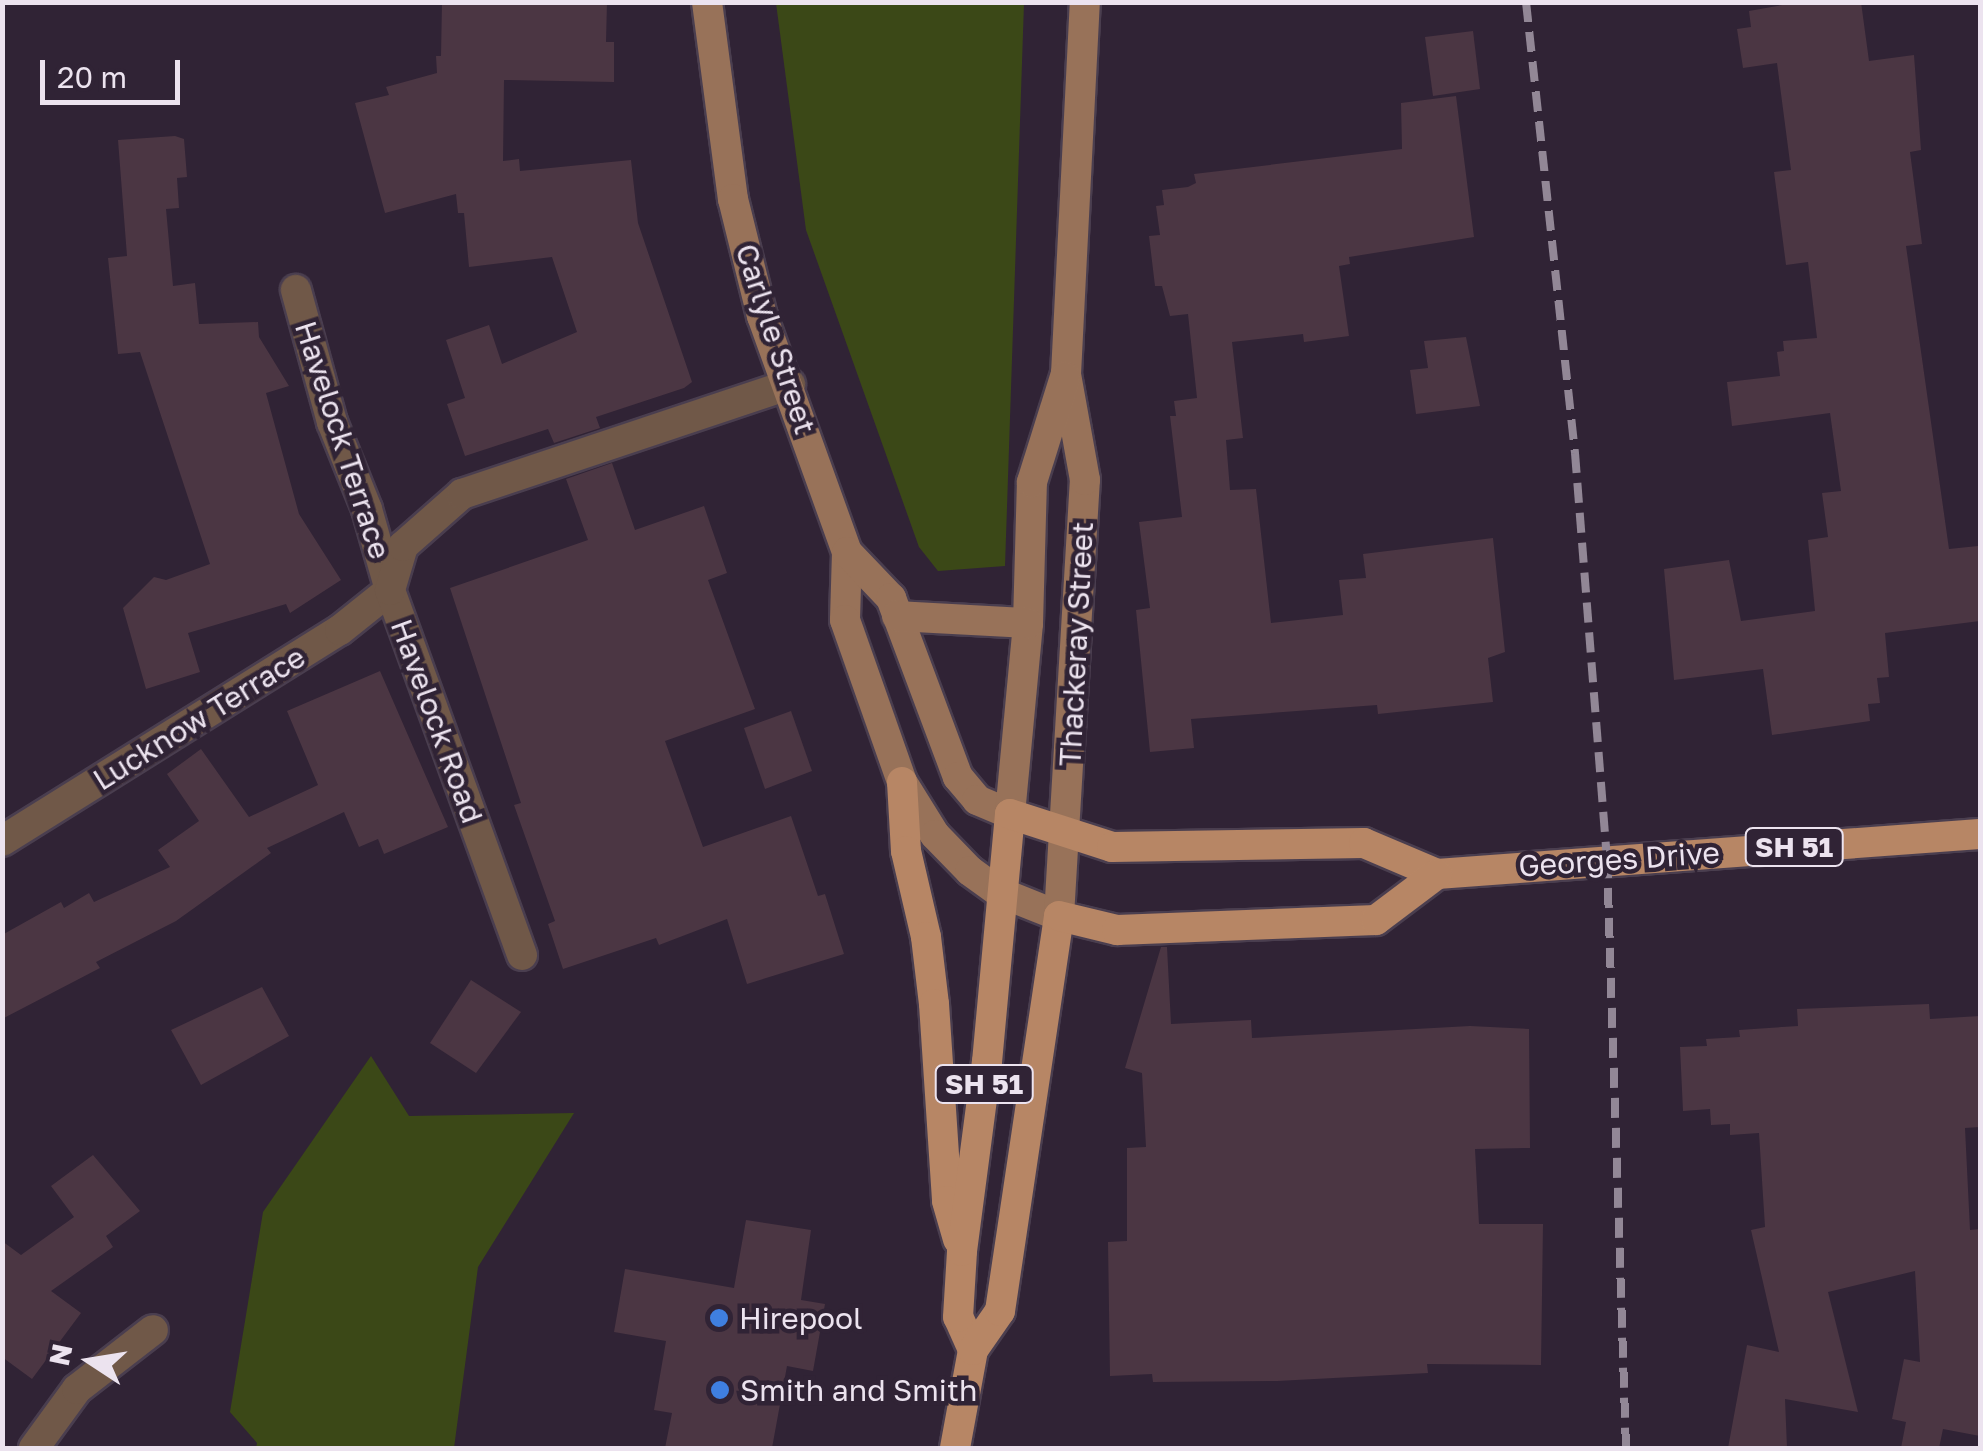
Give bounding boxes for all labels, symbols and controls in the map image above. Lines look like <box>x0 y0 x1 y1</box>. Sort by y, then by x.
scale bar <box>45 40 185 102</box>
text: 20 m <box>57 59 127 95</box>
street label: Carlyle Street <box>728 239 824 439</box>
street label: Havelock Terrace <box>288 317 398 563</box>
street label: Thackeray Street <box>1052 521 1100 767</box>
street label: Havelock Road <box>383 614 491 828</box>
street label: Lucknow Terrace <box>86 638 312 798</box>
road number: SH 51 <box>1744 824 1844 870</box>
street label: Georges Drive <box>1517 834 1721 884</box>
road number: SH 51 <box>934 1061 1034 1107</box>
place label: Hirepool <box>739 1300 863 1336</box>
marker: Hirepool <box>708 1307 730 1329</box>
north arrow <box>40 1311 140 1411</box>
text: N <box>42 1341 79 1368</box>
place label: Smith and Smith <box>740 1372 977 1408</box>
marker: Smith and Smith <box>709 1379 731 1401</box>

